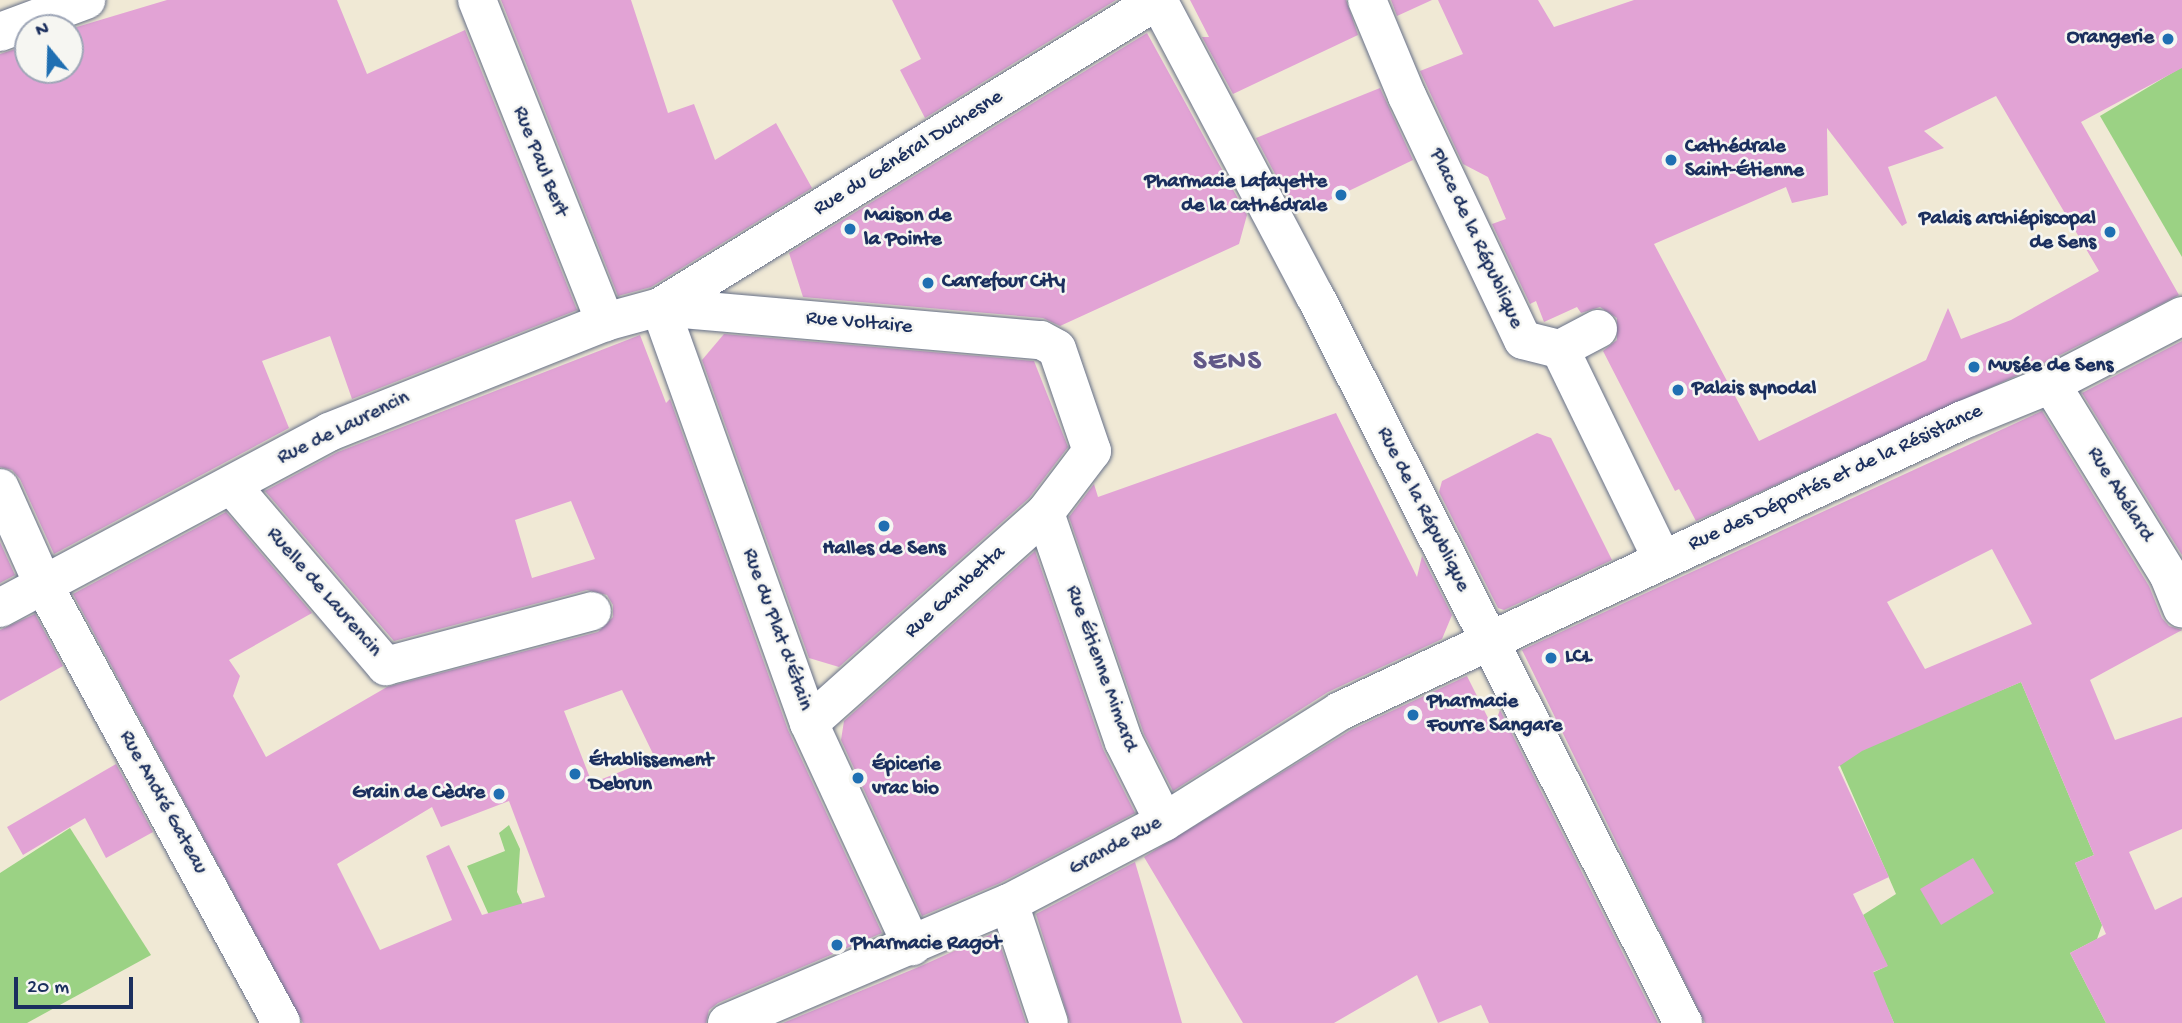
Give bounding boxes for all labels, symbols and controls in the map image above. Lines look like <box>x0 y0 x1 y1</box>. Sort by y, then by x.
north arrow <box>14 14 84 84</box>
text: N <box>33 18 52 43</box>
place label: Orangerie <box>2067 26 2154 52</box>
marker: Orangerie <box>2160 31 2176 47</box>
street label: Rue du Général Duchesne <box>810 85 1008 223</box>
street label: Rue Paul Bert <box>505 103 573 221</box>
place label: Cathédrale Saint-Étienne <box>1685 135 1804 185</box>
street label: Place de la République <box>1422 145 1528 333</box>
marker: Cathédrale Saint-Étienne <box>1663 152 1679 168</box>
place label: Pharmacie Lafayette de la cathédrale <box>1144 170 1327 220</box>
marker: Pharmacie Lafayette de la cathédrale <box>1333 187 1349 203</box>
place label: Maison de la Pointe <box>864 204 952 254</box>
place label: Palais archiépiscopal de Sens <box>1919 207 2096 257</box>
marker: Maison de la Pointe <box>842 221 858 237</box>
marker: Palais archiépiscopal de Sens <box>2102 224 2118 240</box>
place label: Carrefour City <box>942 270 1065 296</box>
marker: Carrefour City <box>920 275 936 291</box>
street label: Rue Voltaire <box>805 307 913 341</box>
district label: SENS <box>1194 346 1262 380</box>
place label: Musée de Sens <box>1988 354 2113 380</box>
marker: Musée de Sens <box>1966 359 1982 375</box>
place label: Palais synodal <box>1692 377 1816 403</box>
marker: Palais synodal <box>1670 382 1686 398</box>
street label: Rue de Laurencin <box>274 386 414 472</box>
street label: Rue des Déportés et de la Résistance <box>1685 400 1987 558</box>
street label: Rue de la République <box>1370 423 1474 597</box>
street label: Rue Abélard <box>2080 443 2158 547</box>
marker: Halles de Sens <box>876 518 892 534</box>
street label: Ruelle de Laurencin <box>260 523 386 663</box>
place label: Halles de Sens <box>823 537 945 563</box>
street label: Rue Gambetta <box>900 541 1012 645</box>
street label: Rue du Plat d'Étain <box>735 545 817 715</box>
street label: Rue Étienne Mimard <box>1058 583 1142 755</box>
place label: LCL <box>1565 645 1592 671</box>
marker: LCL <box>1543 650 1559 666</box>
place label: Pharmacie Fourre Sangare <box>1427 690 1562 740</box>
marker: Pharmacie Fourre Sangare <box>1405 707 1421 723</box>
street label: Rue André Gateau <box>112 727 212 879</box>
place label: Établissement Debrun <box>589 749 713 799</box>
place label: Épicerie vrac bio <box>872 753 941 803</box>
marker: Établissement Debrun <box>567 766 583 782</box>
marker: Épicerie vrac bio <box>850 770 866 786</box>
place label: Grain de Cèdre <box>352 781 485 807</box>
marker: Grain de Cèdre <box>491 786 507 802</box>
street label: Grande Rue <box>1065 811 1167 883</box>
place label: Pharmacie Ragot <box>851 932 1001 958</box>
marker: Pharmacie Ragot <box>829 937 845 953</box>
scale bar <box>18 964 136 1008</box>
text: 20 m <box>27 976 69 1001</box>

